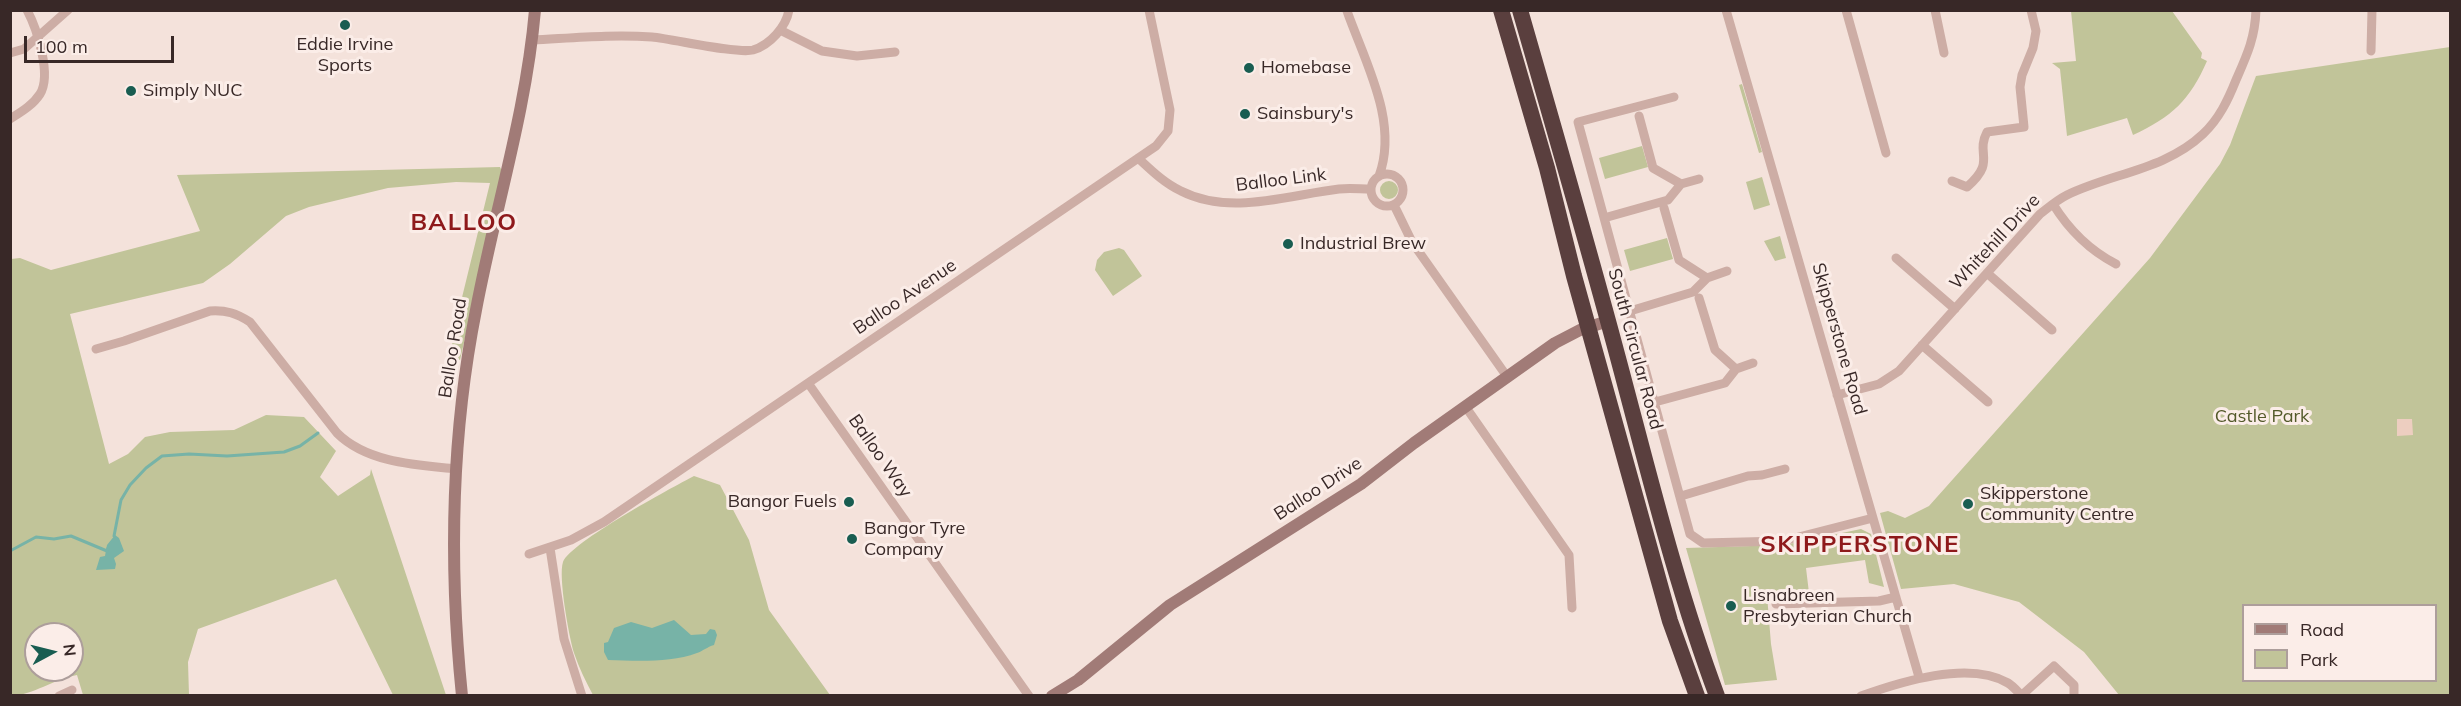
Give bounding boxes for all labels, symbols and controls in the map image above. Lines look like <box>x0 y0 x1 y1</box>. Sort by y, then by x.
marker: Eddie Irvine Sports <box>338 18 352 32</box>
scale bar <box>27 24 177 62</box>
place label: Eddie Irvine Sports <box>297 34 393 76</box>
text: 100 m <box>35 35 88 58</box>
place label: Homebase <box>1261 57 1351 79</box>
marker: Homebase <box>1242 61 1256 75</box>
place label: Simply NUC <box>143 80 243 102</box>
marker: Simply NUC <box>124 84 138 98</box>
place label: Sainsbury's <box>1257 103 1353 125</box>
marker: Sainsbury's <box>1238 107 1252 121</box>
street label: Balloo Link <box>1235 164 1327 196</box>
street label: Whitehill Drive <box>1945 190 2045 294</box>
district label: BALLOO <box>410 209 518 237</box>
place label: Industrial Brew <box>1300 233 1426 255</box>
marker: Industrial Brew <box>1281 237 1295 251</box>
street label: Balloo Avenue <box>849 255 961 339</box>
street label: Skipperstone Road <box>1807 261 1871 417</box>
street label: South Circular Road <box>1603 266 1667 432</box>
street label: Balloo Road <box>434 296 472 400</box>
park label: Castle Park <box>2215 406 2309 428</box>
street label: Balloo Way <box>844 410 916 502</box>
street label: Balloo Drive <box>1270 453 1366 525</box>
place label: Skipperstone Community Centre <box>1980 483 2134 526</box>
place label: Bangor Fuels <box>728 491 837 513</box>
marker: Bangor Fuels <box>842 495 856 509</box>
marker: Skipperstone Community Centre <box>1961 497 1975 511</box>
place label: Bangor Tyre Company <box>864 518 965 560</box>
district label: SKIPPERSTONE <box>1760 531 1960 559</box>
marker: Bangor Tyre Company <box>845 532 859 546</box>
place label: Lisnabreen Presbyterian Church <box>1743 585 1912 628</box>
marker: Lisnabreen Presbyterian Church <box>1724 599 1738 613</box>
legend <box>2242 604 2437 682</box>
text: Road <box>2300 618 2344 641</box>
north arrow <box>24 622 84 682</box>
text: N <box>59 643 81 657</box>
text: Park <box>2300 648 2338 671</box>

